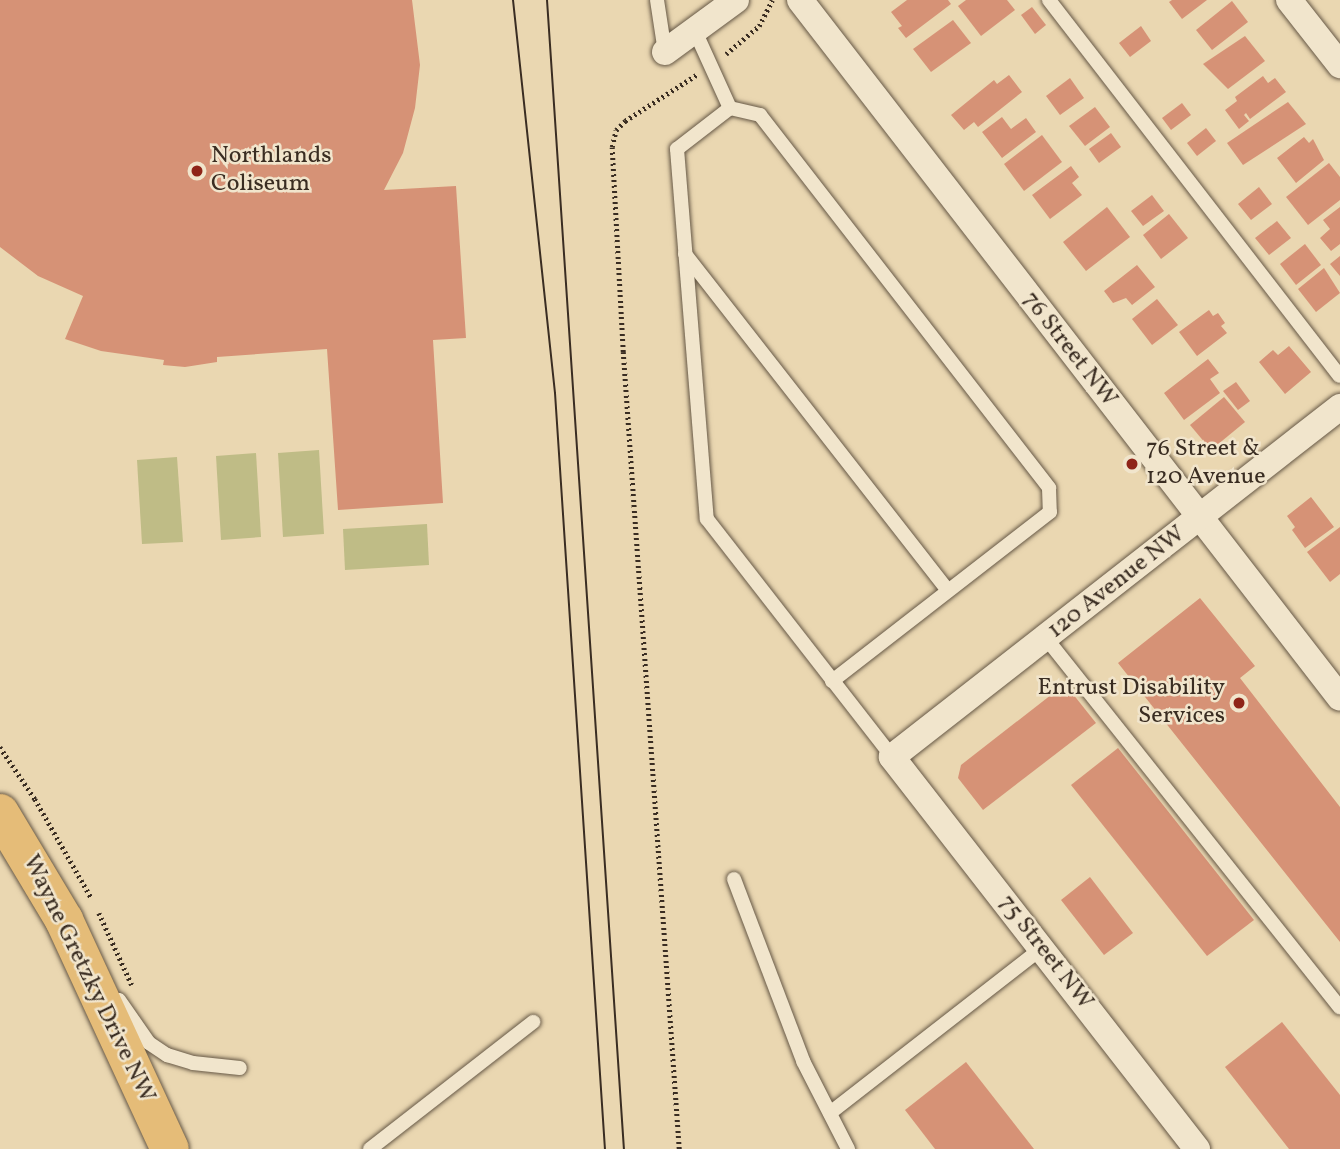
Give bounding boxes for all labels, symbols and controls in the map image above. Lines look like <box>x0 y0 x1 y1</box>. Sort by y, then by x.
place label: Northlands Coliseum <box>211 143 332 199</box>
marker: Northlands Coliseum <box>189 163 205 179</box>
street label: 76 Street NW <box>1015 287 1123 413</box>
place label: 76 Street & 120 Avenue <box>1146 436 1266 492</box>
marker: 76 Street & 120 Avenue <box>1124 456 1140 472</box>
street label: 120 Avenue NW <box>1043 520 1191 646</box>
place label: Entrust Disability Services <box>1038 675 1225 731</box>
marker: Entrust Disability Services <box>1231 695 1247 711</box>
street label: Wayne Gretzky Drive NW <box>15 850 161 1108</box>
street label: 75 Street NW <box>991 890 1099 1016</box>

